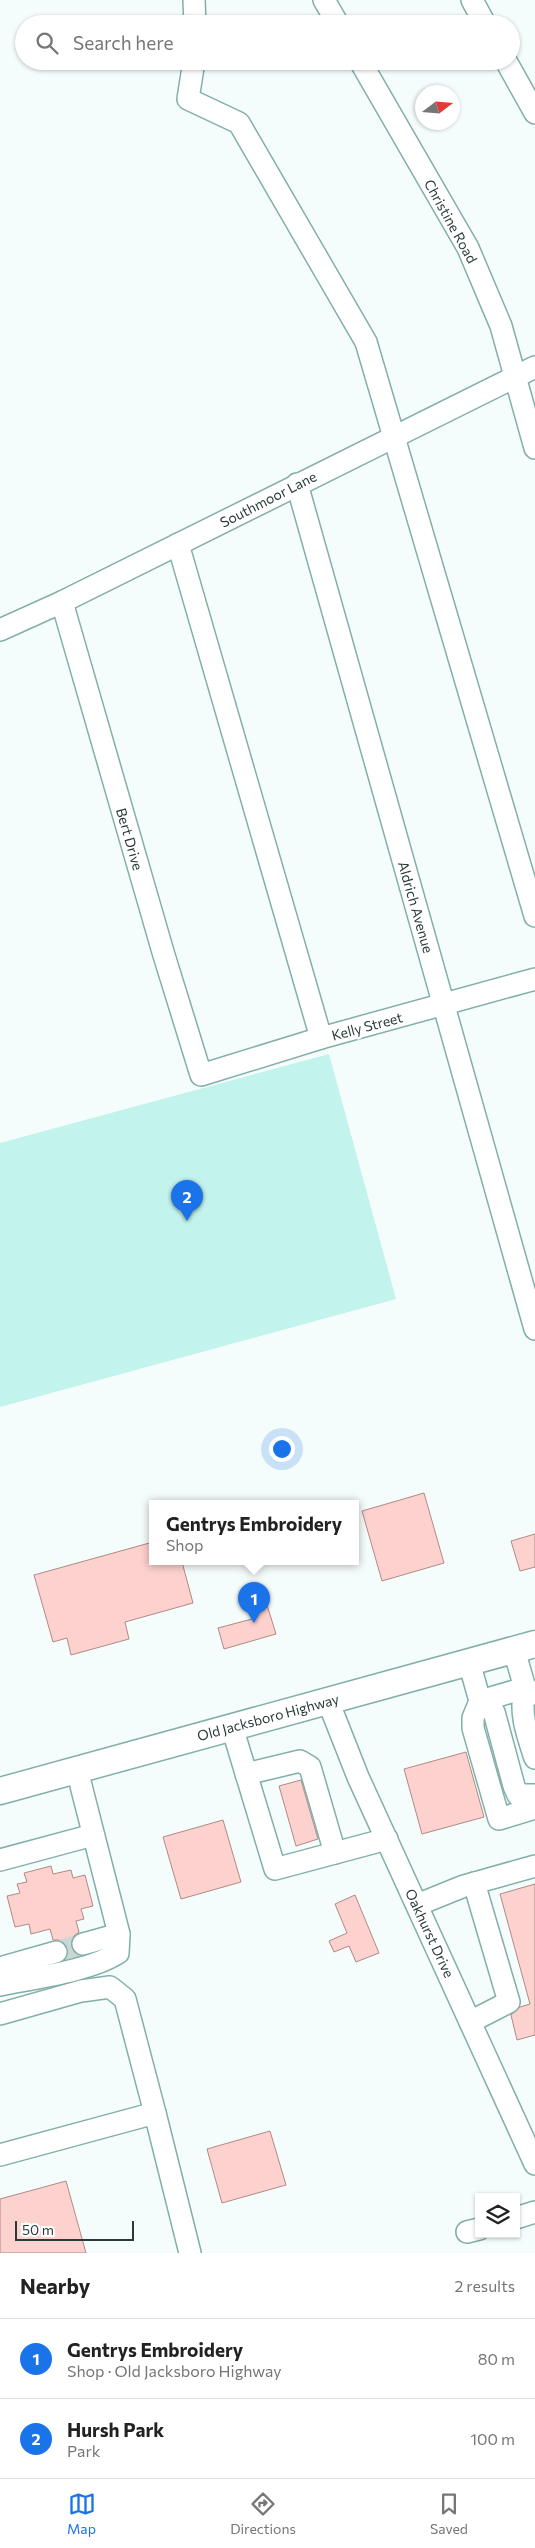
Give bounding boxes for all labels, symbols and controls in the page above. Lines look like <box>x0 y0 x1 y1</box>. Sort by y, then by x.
search box <box>15 15 520 70</box>
icon: search <box>33 29 61 57</box>
text: Search here <box>73 31 173 54</box>
north arrow <box>415 85 460 130</box>
street label: Christine Road <box>421 176 481 266</box>
street label: Southmoor Lane <box>217 467 319 531</box>
street label: Bert Drive <box>113 806 147 872</box>
street label: Aldrich Avenue <box>395 859 437 955</box>
street label: Kelly Street <box>330 1008 405 1044</box>
pin: 2 <box>171 1180 203 1221</box>
your location <box>269 1436 295 1462</box>
popup <box>149 1500 359 1565</box>
text: Gentrys Embroidery <box>166 1512 342 1535</box>
text: Shop <box>166 1535 204 1554</box>
pin: 1 <box>238 1582 270 1623</box>
street label: Old Jacksboro Highway <box>195 1690 341 1744</box>
street label: Oakhurst Drive <box>402 1886 458 1980</box>
map controls <box>475 2193 520 2238</box>
button: layers <box>475 2193 520 2238</box>
scale bar <box>15 2218 134 2241</box>
text: 50 m <box>22 2221 54 2238</box>
text: Nearby <box>20 2273 90 2298</box>
text: 2 results <box>454 2276 515 2295</box>
text: Gentrys Embroidery <box>67 2338 243 2361</box>
text: 1 <box>32 2349 40 2368</box>
text: 80 m <box>478 2349 515 2368</box>
text: Shop · Old Jacksboro Highway <box>67 2361 281 2380</box>
text: Hursh Park <box>67 2418 164 2441</box>
text: 2 <box>31 2429 41 2448</box>
text: 100 m <box>470 2429 515 2448</box>
text: Park <box>67 2441 100 2460</box>
tab: Map <box>67 2490 96 2537</box>
tab: Directions <box>230 2490 296 2537</box>
tab: Saved <box>430 2490 468 2537</box>

